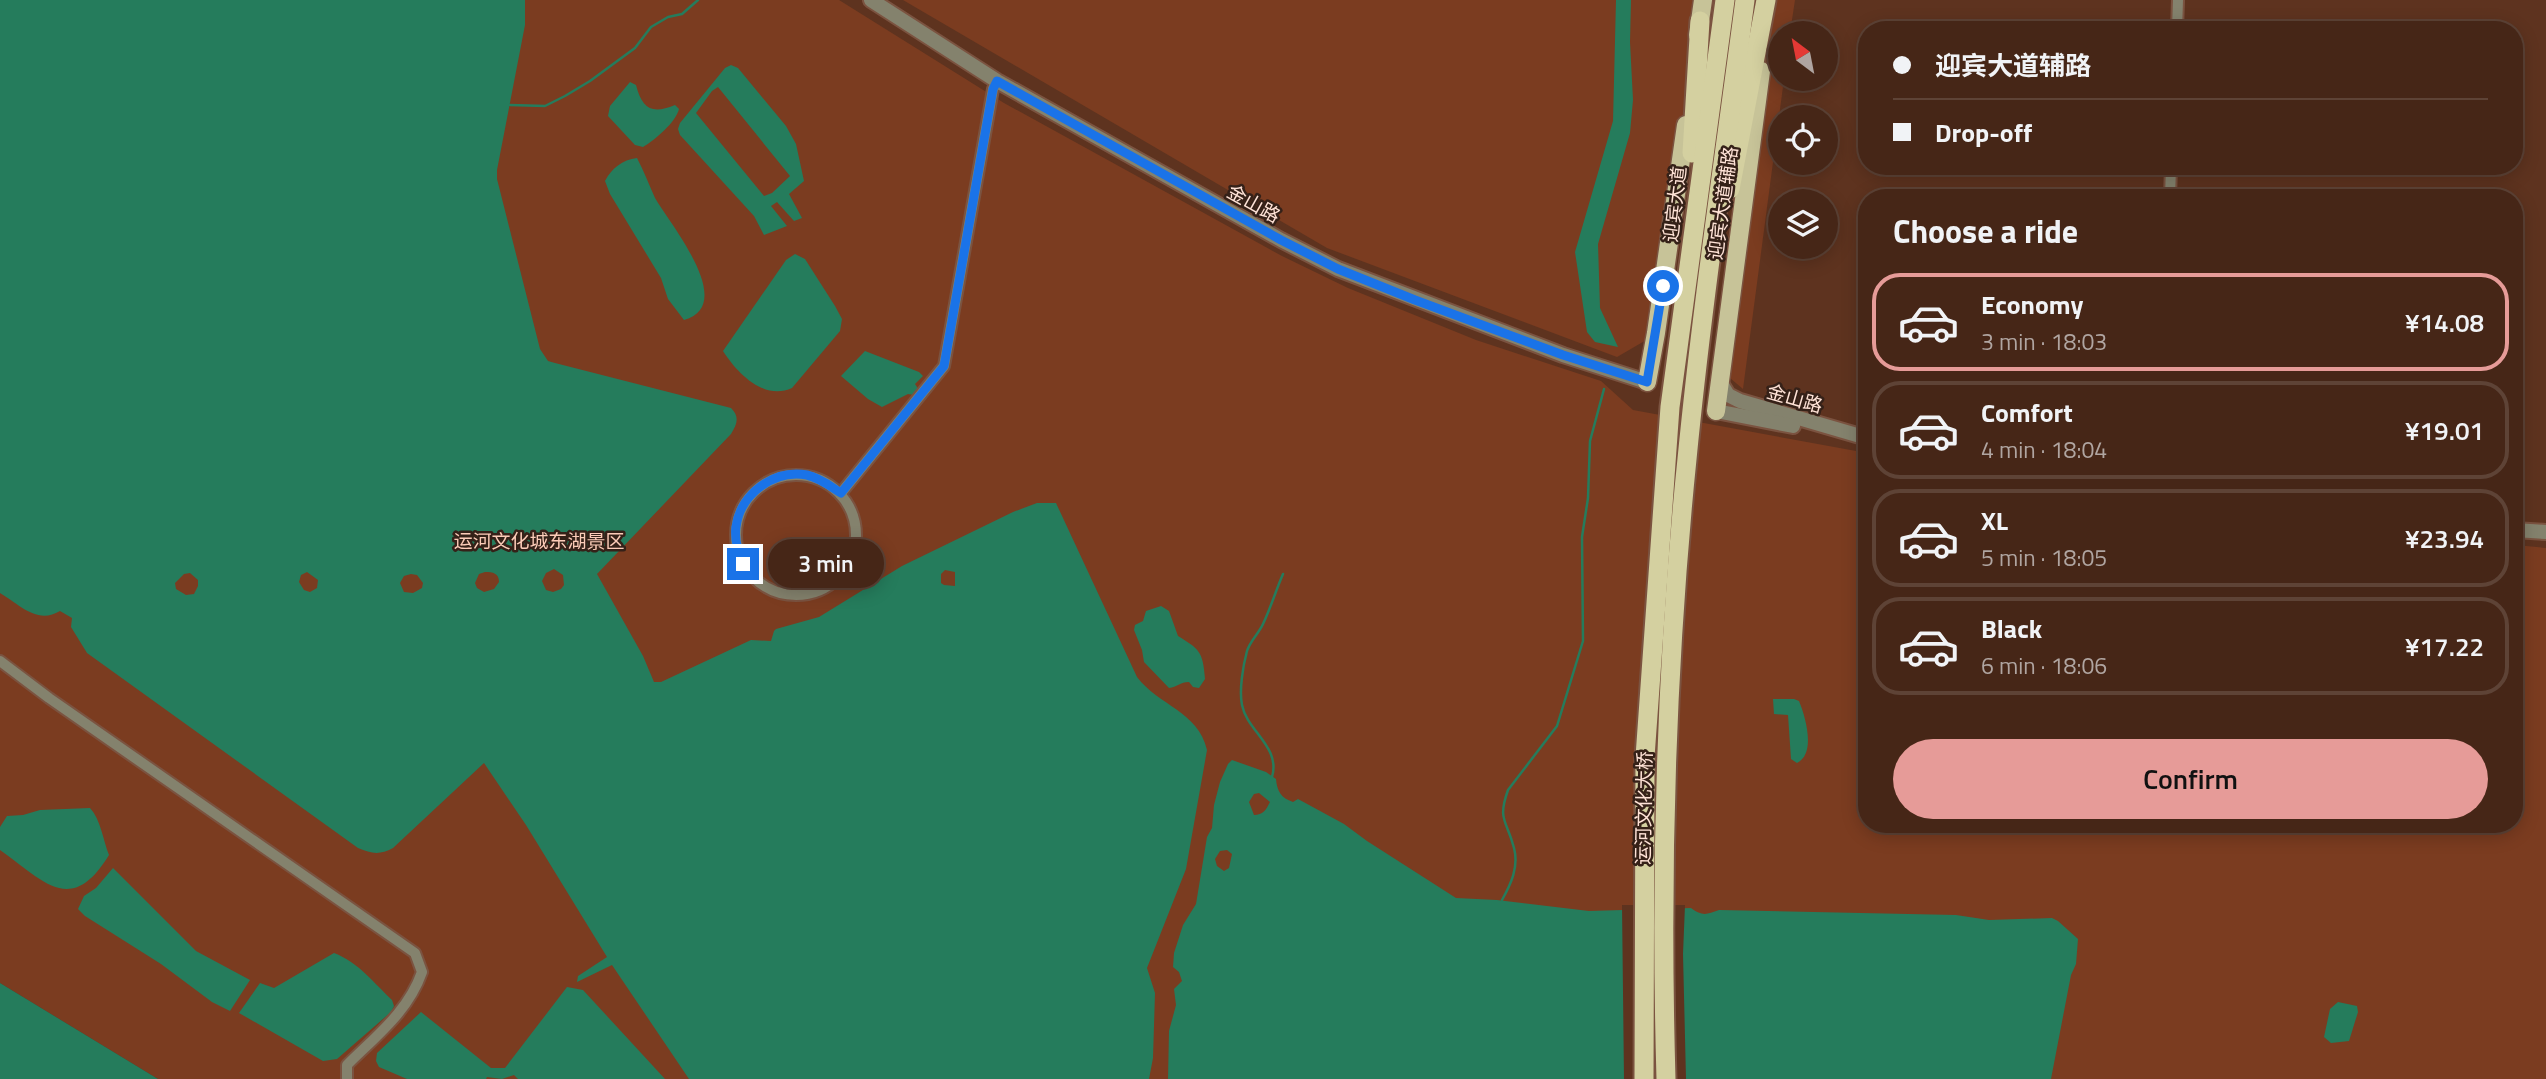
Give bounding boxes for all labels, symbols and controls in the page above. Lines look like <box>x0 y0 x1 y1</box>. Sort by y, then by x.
north arrow <box>1768 21 1838 91</box>
map controls <box>1768 21 1838 259</box>
text: 迎宾大道辅路 <box>1935 46 2091 85</box>
button: locate <box>1768 105 1838 175</box>
text: Drop-off <box>1935 113 2032 152</box>
street label: 迎宾大道辅路 <box>1700 145 1744 261</box>
street label: 迎宾大道 <box>1655 165 1693 243</box>
street label: 金山路 <box>1222 176 1286 230</box>
button: layers <box>1768 189 1838 259</box>
text: Choose a ride <box>1893 207 2078 255</box>
route start <box>1647 270 1679 302</box>
text: Economy <box>1981 285 2083 324</box>
icon: car <box>1897 291 1960 354</box>
text: ¥14.08 <box>2405 303 2484 342</box>
text: 3 min · 18:03 <box>1981 324 2107 359</box>
street label: 金山路 <box>1764 376 1826 420</box>
text: Comfort <box>1981 393 2073 432</box>
icon: car <box>1897 399 1960 462</box>
text: ¥19.01 <box>2405 411 2484 450</box>
text: 4 min · 18:04 <box>1981 432 2107 467</box>
text: XL <box>1981 501 2008 540</box>
icon: car <box>1897 507 1960 570</box>
text: ¥23.94 <box>2405 519 2484 558</box>
park label: 运河文化城东湖景区 <box>453 526 625 555</box>
callout: 3 min <box>768 540 883 588</box>
text: 5 min · 18:05 <box>1981 540 2107 575</box>
text: 3 min <box>798 546 854 581</box>
route end <box>727 548 759 580</box>
text: Black <box>1981 609 2042 648</box>
icon: car <box>1897 615 1960 678</box>
text: ¥17.22 <box>2405 627 2484 666</box>
text: 6 min · 18:06 <box>1981 648 2107 683</box>
button: Confirm <box>1893 739 2488 819</box>
street label: 运河文化大桥 <box>1628 751 1658 865</box>

